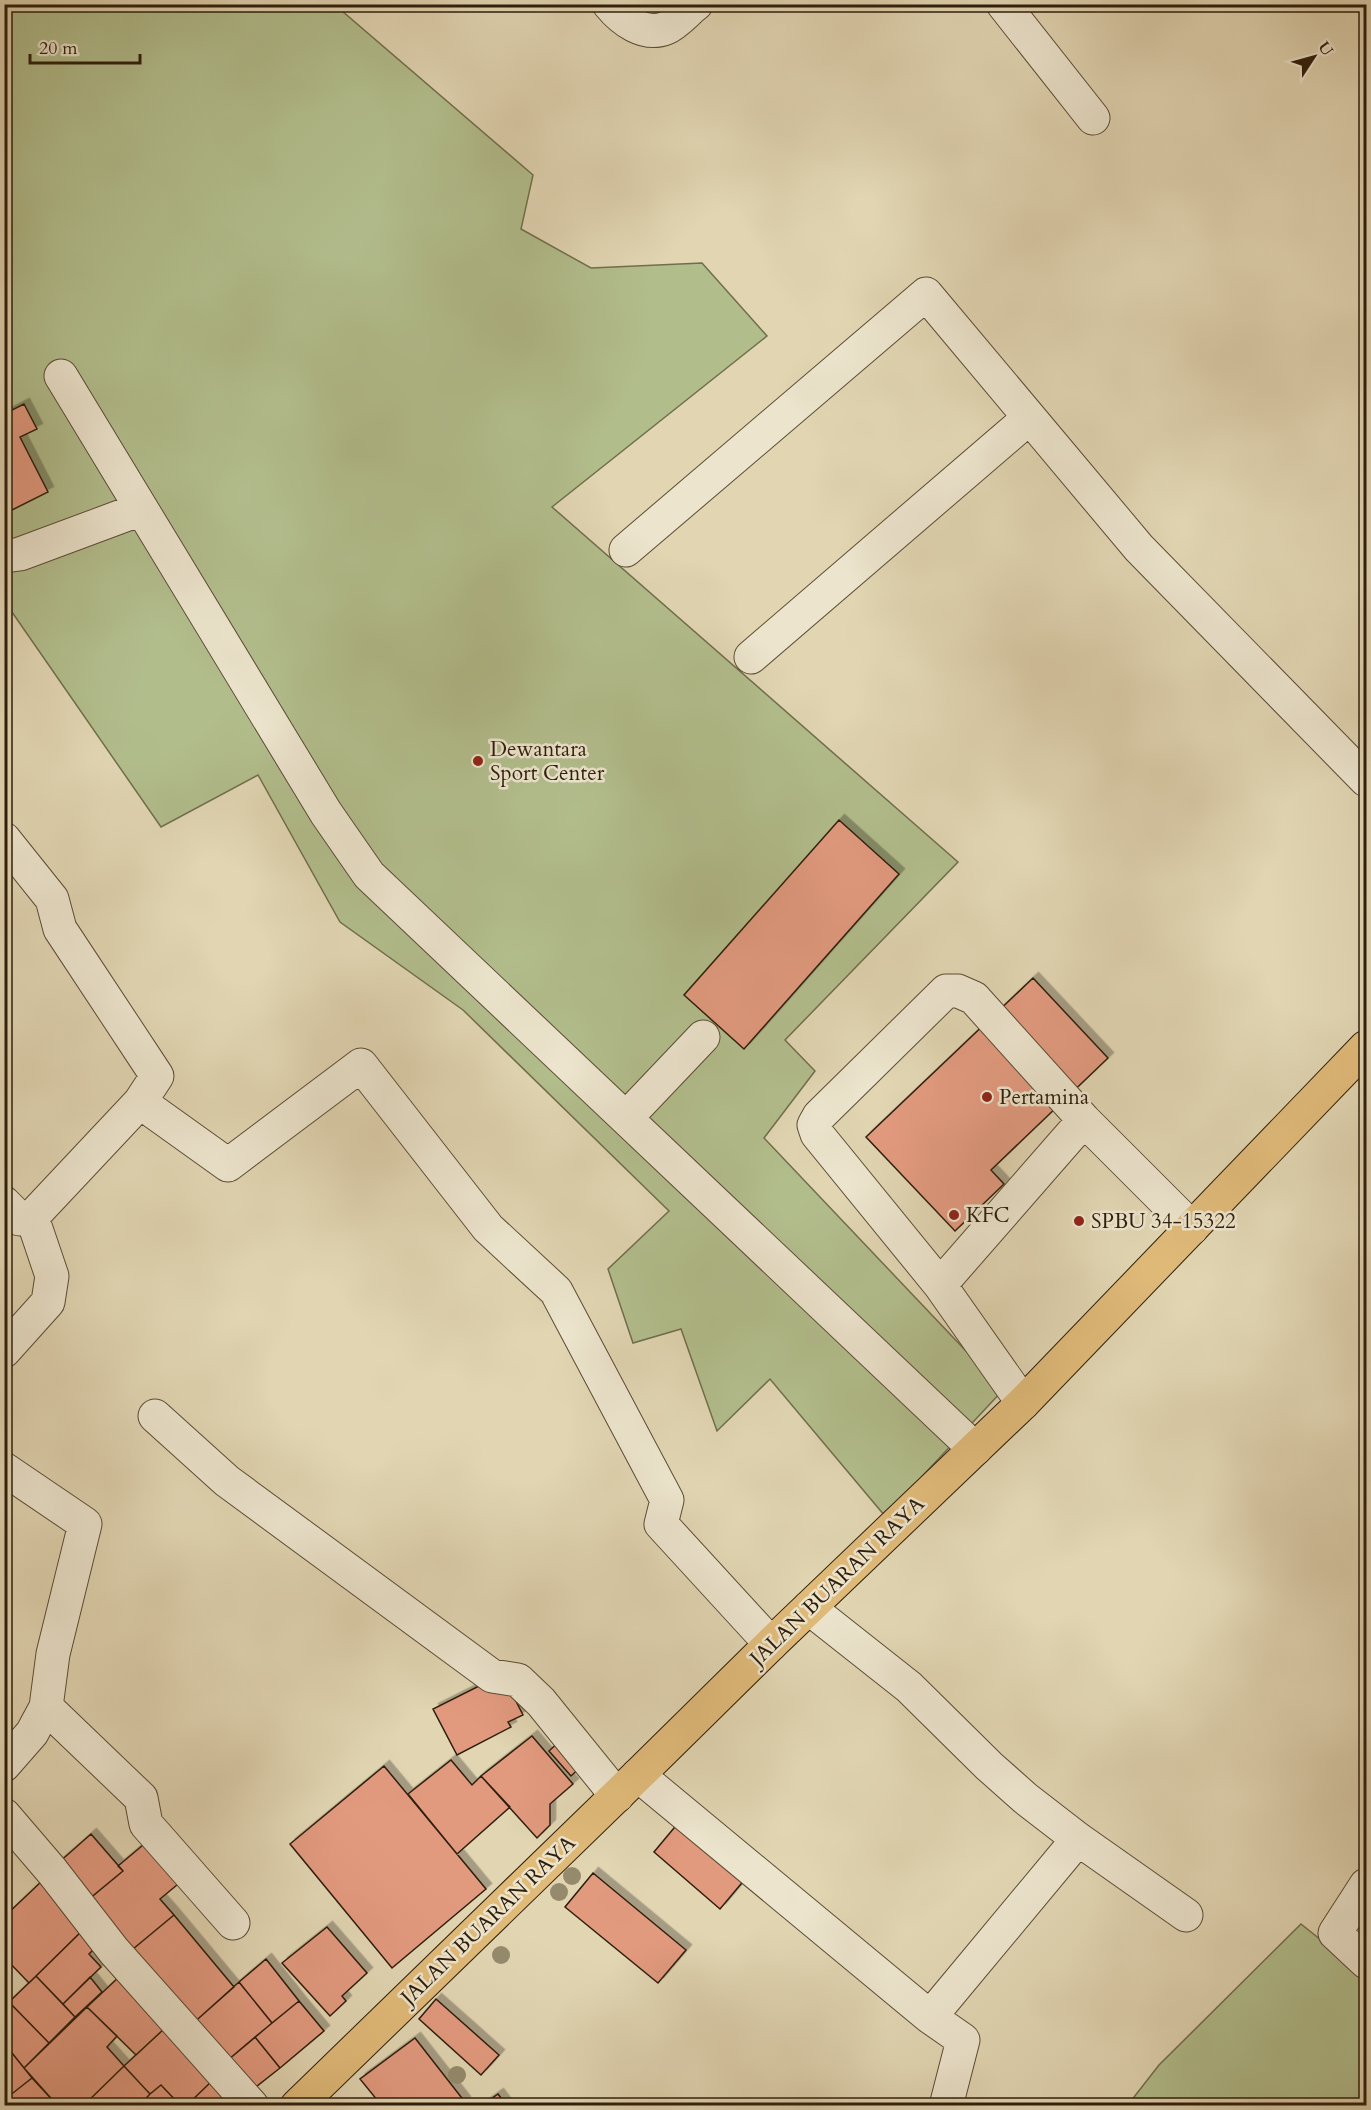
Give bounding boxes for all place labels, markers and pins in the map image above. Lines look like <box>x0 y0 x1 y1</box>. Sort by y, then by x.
place label: Dewantara Sport Center <box>490 735 605 788</box>
marker: Dewantara Sport Center <box>471 754 485 768</box>
place label: Pertamina <box>999 1083 1089 1112</box>
marker: Pertamina <box>980 1090 994 1104</box>
place label: KFC <box>966 1201 1010 1230</box>
place label: SPBU 34-15322 <box>1091 1207 1236 1236</box>
marker: KFC <box>947 1208 961 1222</box>
marker: SPBU 34-15322 <box>1072 1214 1086 1228</box>

